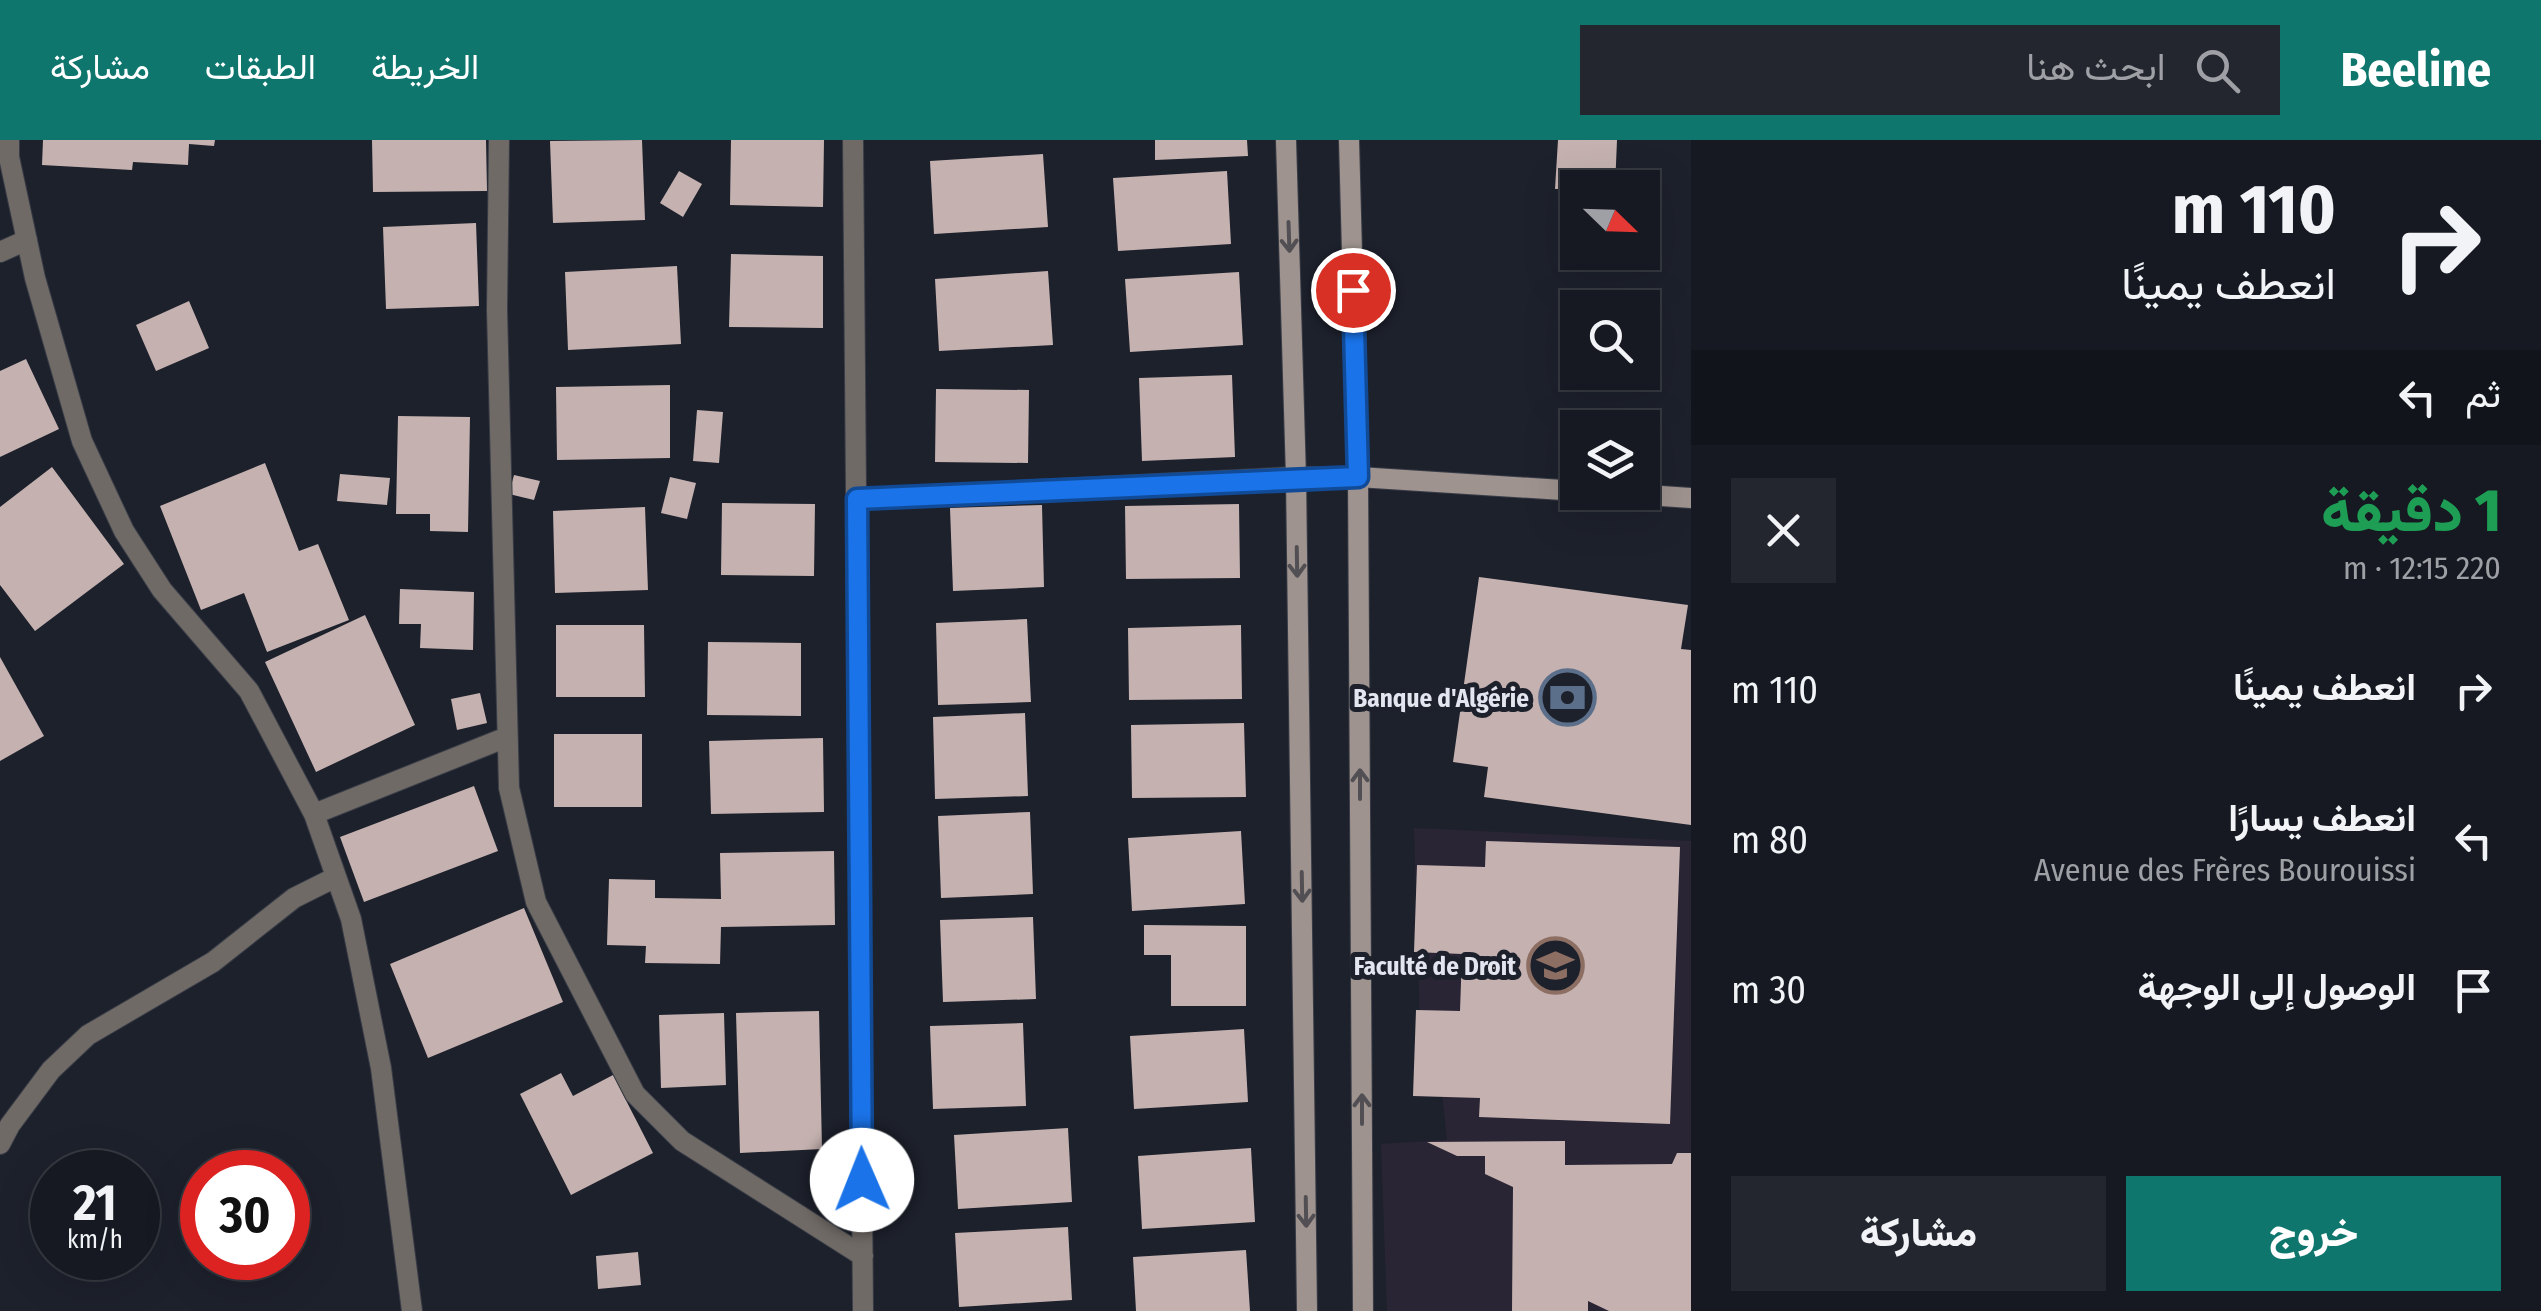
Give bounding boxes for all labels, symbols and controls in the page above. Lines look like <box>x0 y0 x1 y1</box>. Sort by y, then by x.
search box <box>1580 25 2280 115</box>
text: Beeline <box>2340 41 2491 99</box>
icon: search <box>2190 43 2245 98</box>
text: ابحث هنا <box>2026 44 2165 90</box>
text: مشاركة <box>50 46 150 88</box>
text: الطبقات <box>205 46 316 88</box>
text: الخريطة <box>371 46 479 88</box>
text: 110 m <box>2172 168 2336 252</box>
north arrow <box>1560 170 1660 270</box>
map controls <box>1560 170 1660 510</box>
icon: right <box>2371 180 2501 310</box>
one-way arrow <box>1280 221 1299 253</box>
pin <box>1311 248 1396 333</box>
text: انعطف يمينًا <box>2121 257 2336 311</box>
icon: arrive <box>1326 263 1381 318</box>
button: search <box>1560 290 1660 390</box>
icon: left <box>2390 370 2445 425</box>
text: ثم <box>2465 371 2501 417</box>
button: layers <box>1560 410 1660 510</box>
text: 1 دقيقة <box>2321 475 2501 547</box>
button: close <box>1731 478 1836 583</box>
one-way arrow <box>1288 546 1306 578</box>
text: 220 m · 12:15 <box>2343 549 2501 587</box>
icon: right <box>2446 663 2501 718</box>
text: انعطف يمينًا <box>2233 664 2416 710</box>
text: 110 m <box>1731 667 1818 713</box>
bank icon: Banque d'Algérie <box>1538 668 1598 728</box>
place label: Banque d'Algérie <box>1353 684 1529 714</box>
one-way arrow <box>1350 768 1370 800</box>
text: انعطف يسارًا <box>2228 795 2416 841</box>
icon: left <box>2446 813 2501 868</box>
text: 80 m <box>1731 817 1808 863</box>
text: Avenue des Frères Bourouissi <box>2034 851 2416 889</box>
one-way arrow <box>1292 871 1311 903</box>
school or university icon: Faculté de Droit <box>1525 936 1585 996</box>
place label: Faculté de Droit <box>1354 952 1517 982</box>
icon: arrive <box>2446 963 2501 1018</box>
text: الوصول إلى الوجهة <box>2137 964 2416 1010</box>
text: 30 m <box>1731 967 1806 1013</box>
one-way arrow <box>1353 1093 1372 1125</box>
position arrow <box>810 1128 914 1232</box>
speed limit sign: 30 <box>180 1150 310 1280</box>
text: 21 <box>73 1173 117 1233</box>
button: مشاركة <box>1731 1176 2106 1291</box>
button: خروج <box>2126 1176 2501 1291</box>
one-way arrow <box>1296 1196 1316 1228</box>
text: km/h <box>67 1225 123 1255</box>

